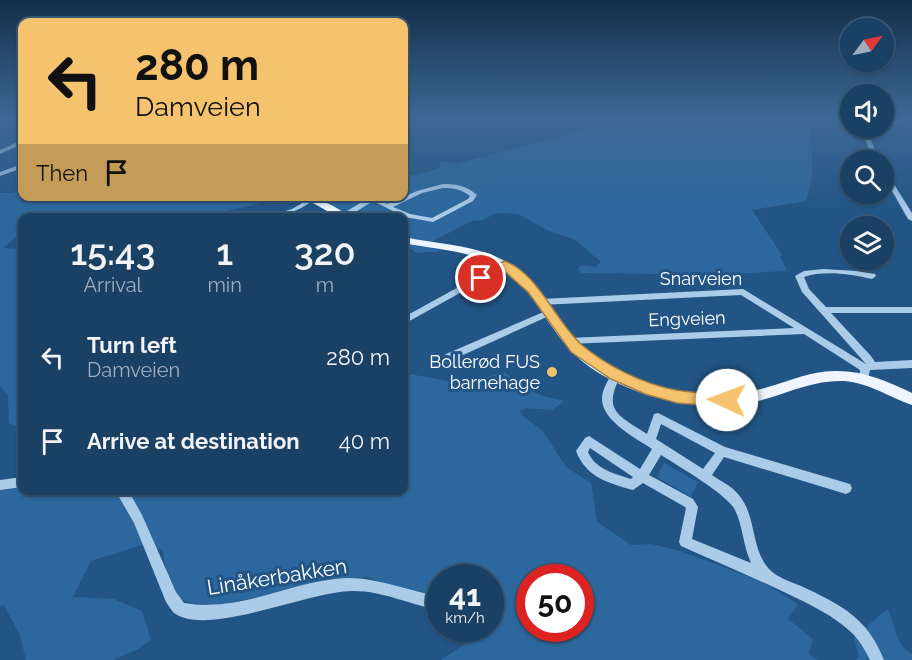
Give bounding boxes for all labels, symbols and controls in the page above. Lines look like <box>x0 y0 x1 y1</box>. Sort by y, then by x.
north arrow <box>840 18 894 72</box>
map controls <box>840 18 894 270</box>
text: 280 m <box>135 41 259 90</box>
icon: left <box>36 42 114 120</box>
button: sound <box>840 84 894 138</box>
text: Damveien <box>135 91 261 122</box>
button: search <box>840 150 894 204</box>
icon: arrive <box>100 156 133 189</box>
text: Then <box>36 160 88 186</box>
button: layers <box>840 216 894 270</box>
text: 15:43 <box>70 231 155 273</box>
text: 1 <box>216 231 233 273</box>
text: 320 <box>294 231 356 273</box>
pin <box>455 252 506 303</box>
icon: arrive <box>464 261 497 294</box>
street label: Snarveien <box>660 268 742 289</box>
text: Arrival <box>83 273 142 297</box>
text: min <box>207 273 242 297</box>
text: m <box>316 273 334 297</box>
street label: Engveien <box>648 307 726 330</box>
text: Turn left <box>87 332 177 358</box>
icon: left <box>36 341 69 374</box>
text: 280 m <box>326 344 390 370</box>
place label: Bollerød FUS barnehage <box>429 351 540 393</box>
text: Damveien <box>87 358 180 382</box>
marker: Bollerød FUS barnehage <box>545 365 559 379</box>
position arrow <box>695 368 759 432</box>
icon: arrive <box>36 425 69 458</box>
text: Arrive at destination <box>87 428 300 454</box>
text: 40 m <box>339 428 390 454</box>
street label: Linåkerbakken <box>205 553 349 600</box>
speed limit sign: 50 <box>516 564 594 642</box>
text: 41 <box>449 578 481 613</box>
text: km/h <box>445 609 485 627</box>

